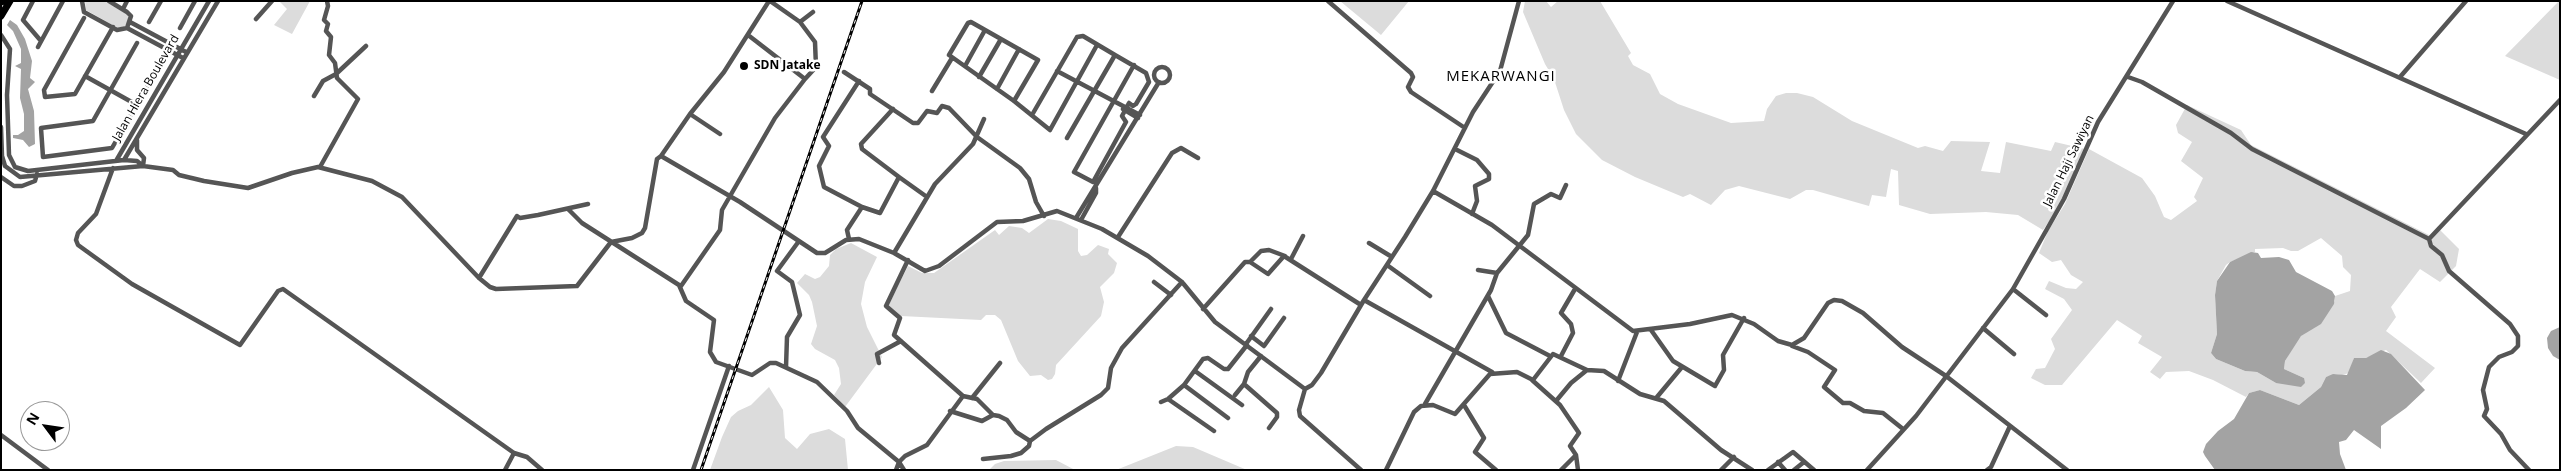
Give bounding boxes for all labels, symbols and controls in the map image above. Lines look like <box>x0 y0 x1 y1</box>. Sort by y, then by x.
street label: Jalan Hiera Boulevard <box>110 32 182 144</box>
place label: SDN Jatake <box>754 59 821 73</box>
marker: SDN Jatake <box>738 60 750 72</box>
district label: MEKARWANGI <box>1445 68 1557 86</box>
street label: Jalan Haji Sawiyan <box>2041 113 2097 209</box>
north arrow <box>20 401 70 451</box>
text: N <box>21 409 44 428</box>

